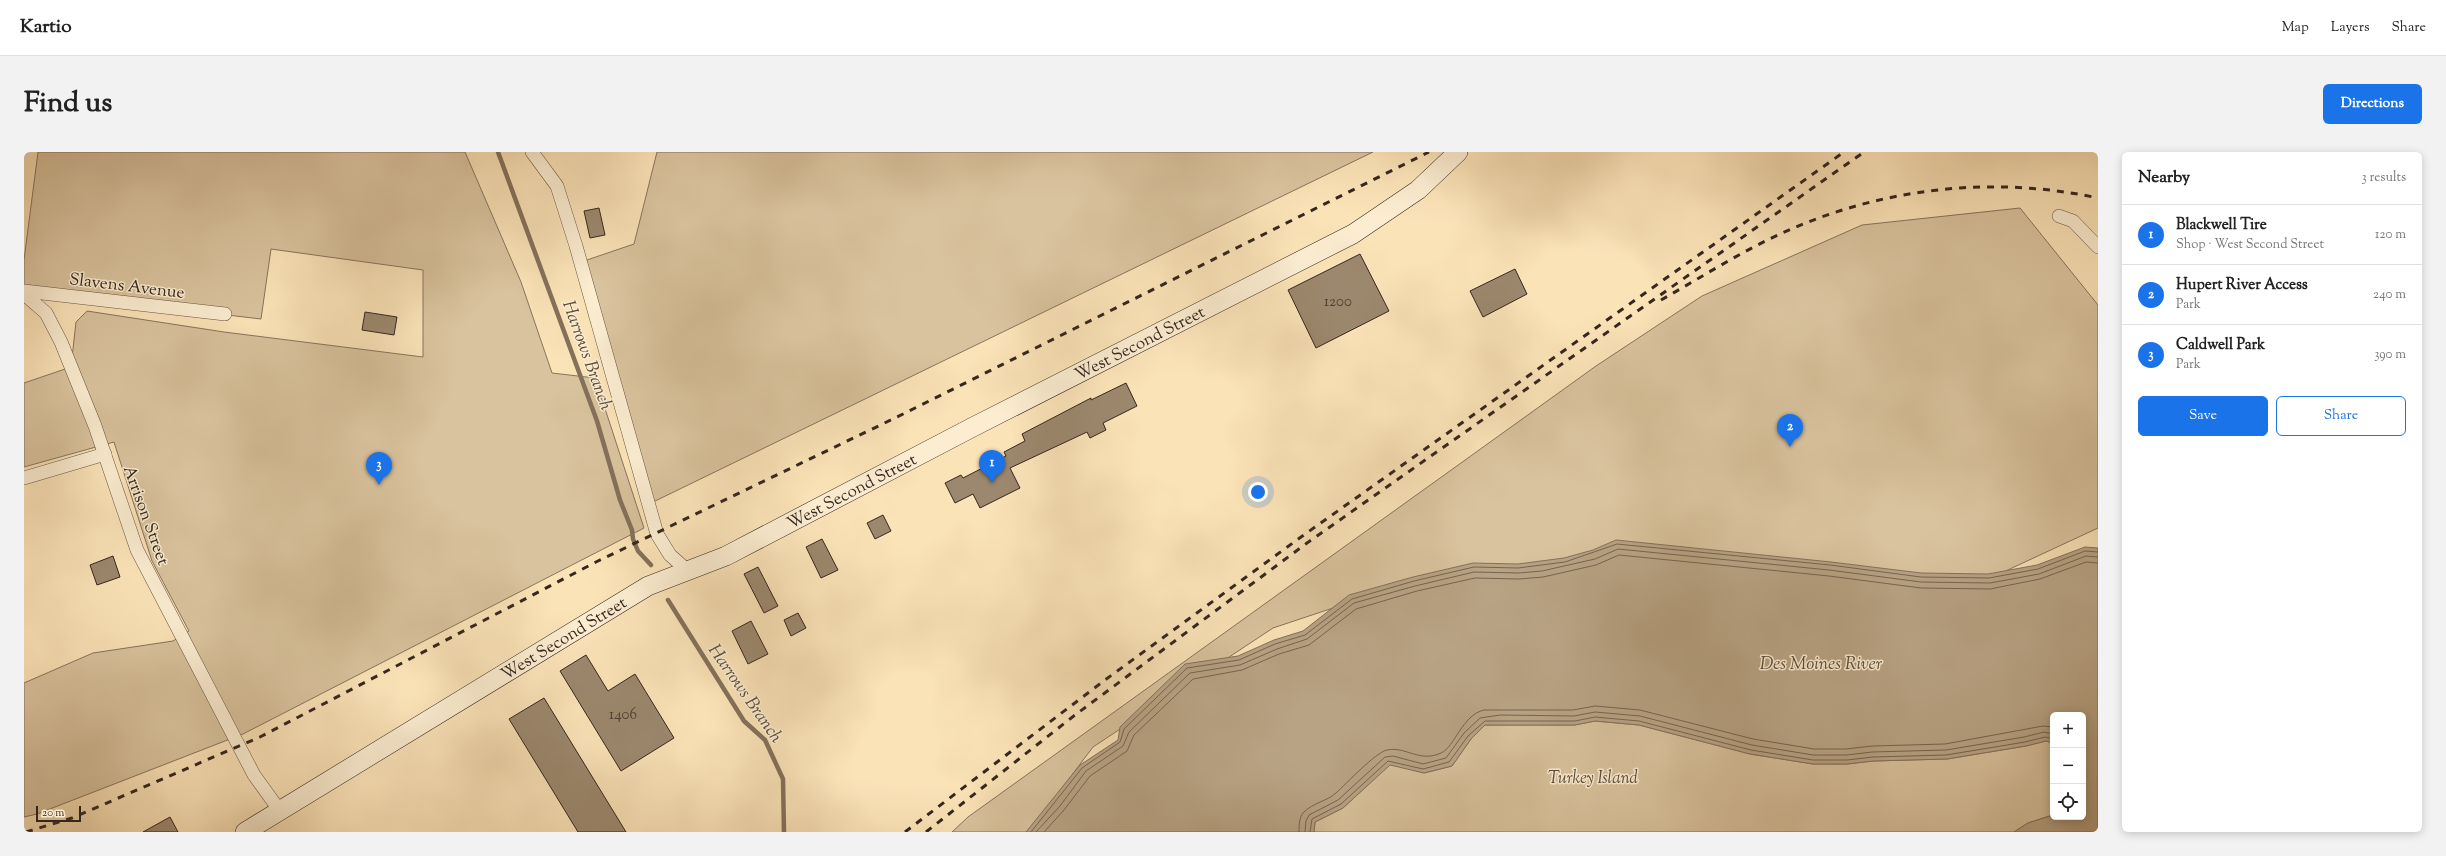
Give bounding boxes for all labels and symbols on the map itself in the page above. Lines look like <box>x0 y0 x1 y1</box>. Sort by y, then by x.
street label: Slavens Avenue <box>68 268 186 306</box>
house number: 1200 <box>1324 292 1352 313</box>
water label: Harrows Branch <box>554 297 618 414</box>
street label: West Second Street <box>1071 301 1210 387</box>
pin: 2 <box>1777 414 1803 447</box>
street label: West Second Street <box>783 448 921 536</box>
pin: 1 <box>979 450 1005 483</box>
pin: 3 <box>366 452 392 485</box>
street label: Arrison Street <box>116 462 174 569</box>
your location <box>1248 482 1268 502</box>
street label: West Second Street <box>497 592 632 687</box>
water label: Harrows Branch <box>701 640 788 749</box>
water label: Des Moines River <box>1760 652 1883 678</box>
house number: 1406 <box>609 705 637 726</box>
park label: Turkey Island <box>1548 767 1639 791</box>
scale bar <box>36 804 81 823</box>

